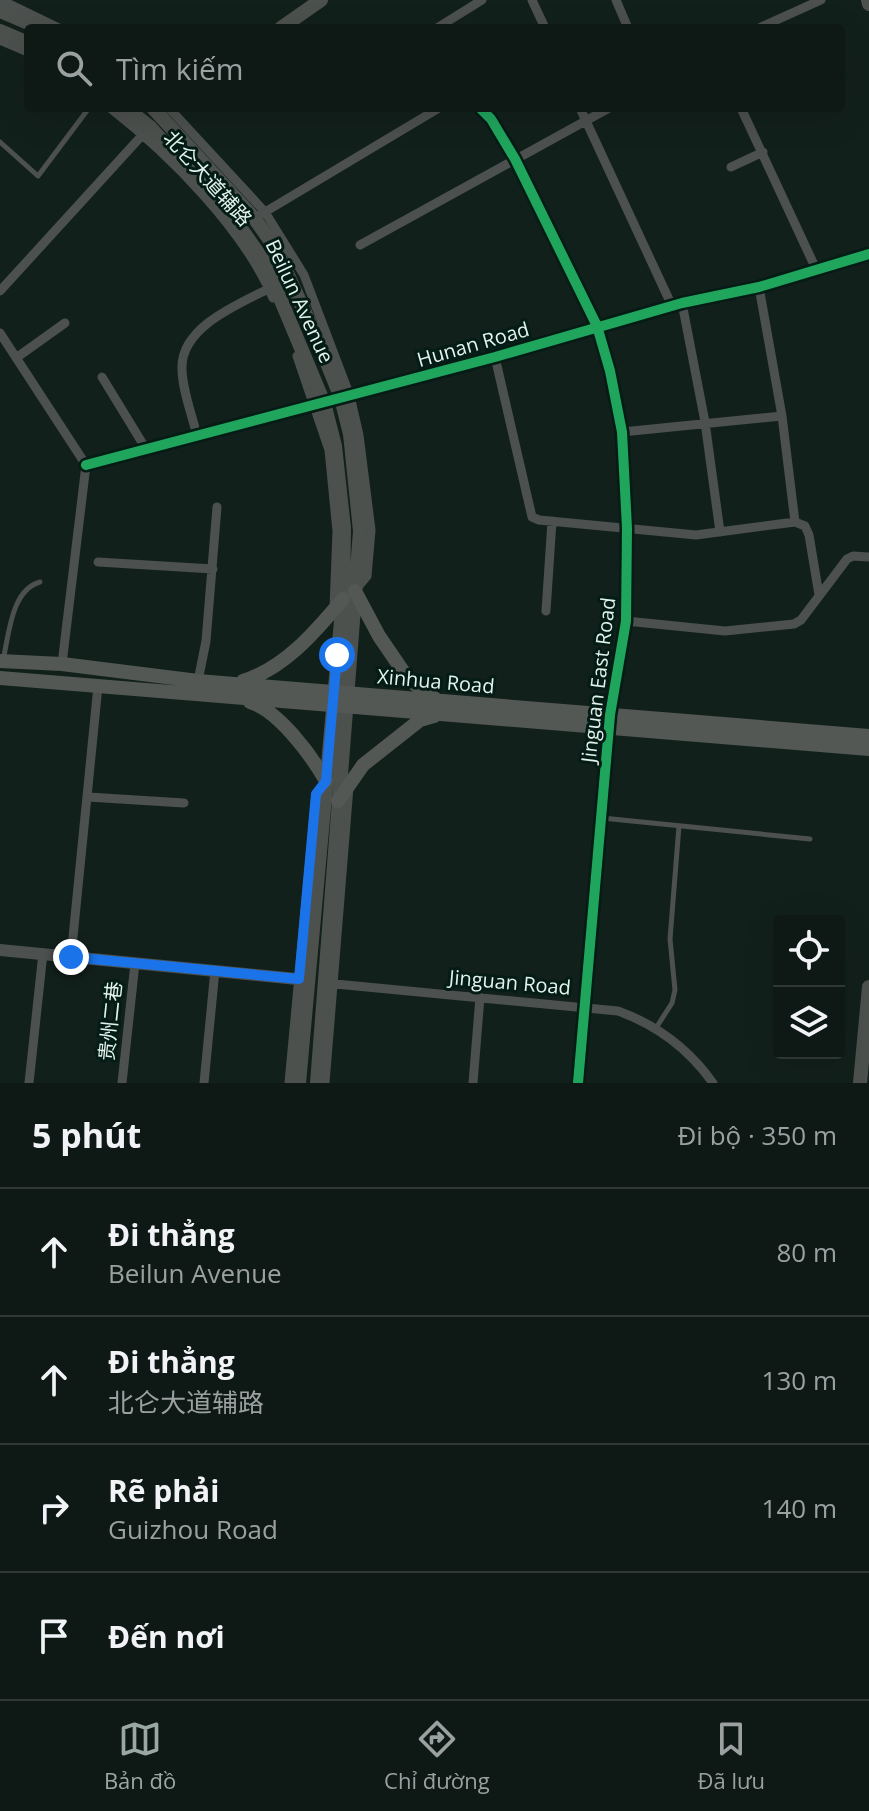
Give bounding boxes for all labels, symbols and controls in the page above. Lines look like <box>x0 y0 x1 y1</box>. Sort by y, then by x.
search box <box>24 24 845 112</box>
icon: search <box>52 46 96 90</box>
text: Tìm kiếm <box>116 48 244 89</box>
street label: 北仑大道辅路 <box>158 124 258 232</box>
street label: Beilun Avenue <box>260 235 340 367</box>
street label: Hunan Road <box>414 315 532 373</box>
street label: Jinguan East Road <box>574 596 622 766</box>
route start <box>319 637 355 673</box>
street label: Xinhua Road <box>376 662 496 700</box>
map controls <box>773 915 845 1059</box>
button: locate <box>773 915 845 987</box>
route end <box>53 939 89 975</box>
street label: Jinguan Road <box>446 963 572 1001</box>
street label: 贵州二巷 <box>92 980 128 1062</box>
button: layers <box>773 987 845 1059</box>
text: 5 phút <box>32 1112 141 1158</box>
text: Đi bộ · 350 m <box>678 1117 837 1153</box>
text: Đi thẳng <box>108 1214 235 1255</box>
icon: ahead <box>32 1230 76 1274</box>
text: 80 m <box>776 1234 837 1270</box>
text: Beilun Avenue <box>108 1255 282 1291</box>
text: Đi thẳng <box>108 1341 235 1382</box>
icon: ahead <box>32 1358 76 1402</box>
text: 130 m <box>762 1362 837 1398</box>
text: 北仑大道辅路 <box>108 1384 264 1420</box>
text: Rẽ phải <box>108 1470 219 1511</box>
icon: right <box>32 1486 76 1530</box>
text: 140 m <box>762 1490 837 1526</box>
text: Guizhou Road <box>108 1511 278 1547</box>
icon: arrive <box>32 1614 76 1658</box>
text: Đến nơi <box>108 1616 225 1657</box>
tab: Bản đồ <box>104 1717 176 1795</box>
tab: Chỉ đường <box>384 1717 490 1795</box>
tab: Đã lưu <box>698 1717 765 1795</box>

